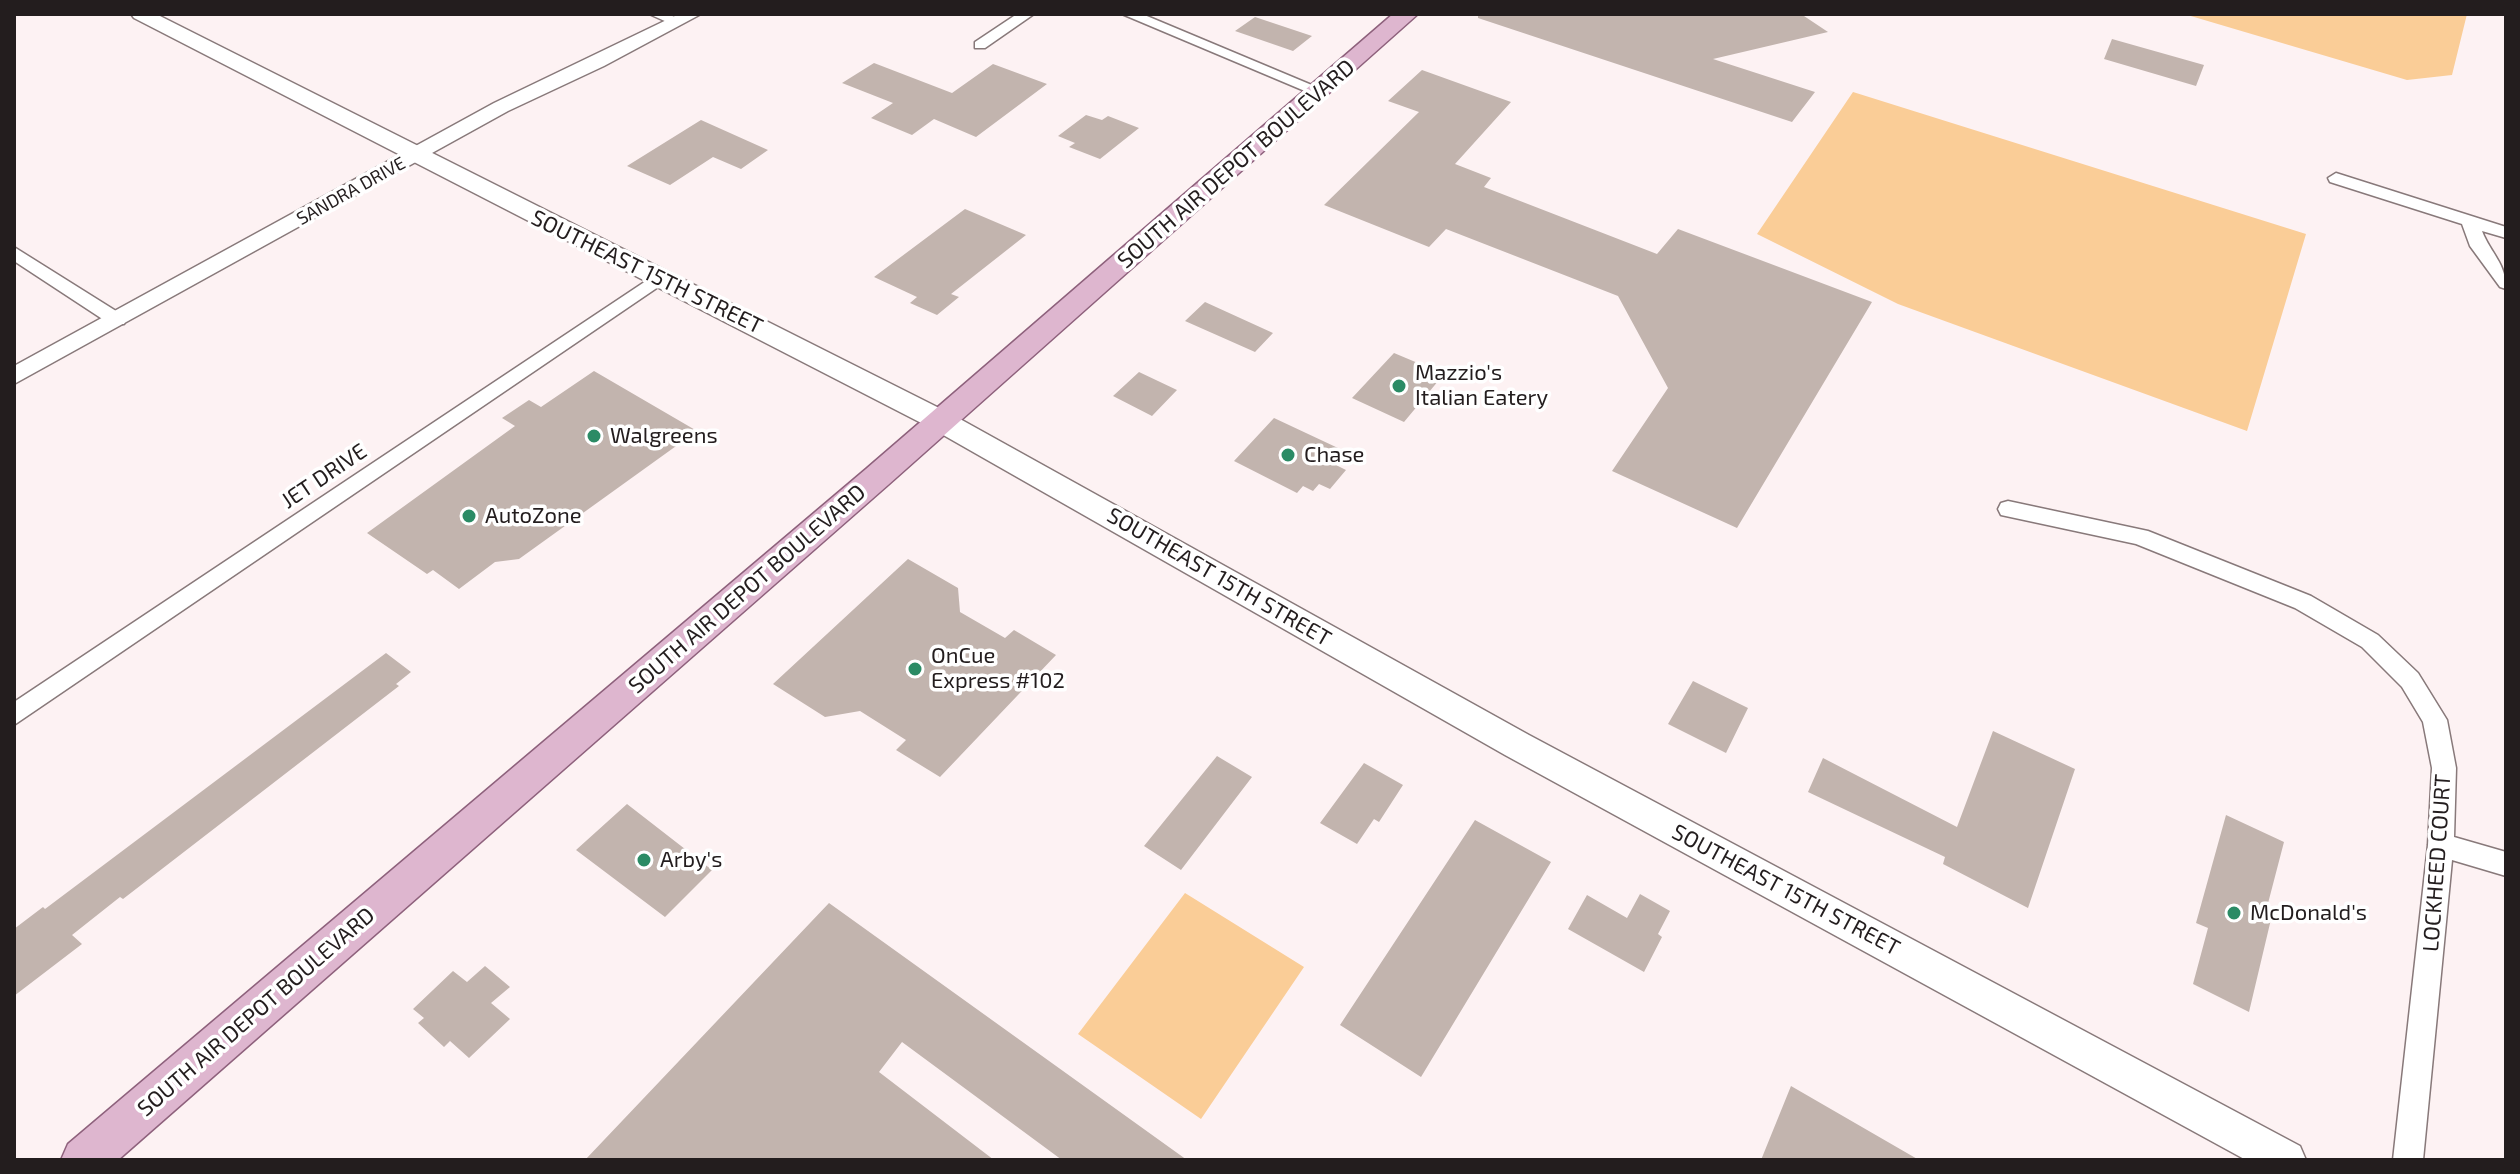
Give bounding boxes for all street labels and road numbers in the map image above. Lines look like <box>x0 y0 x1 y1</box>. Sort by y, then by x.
street label: SOUTH AIR DEPOT BOULEVARD <box>1112 54 1360 274</box>
street label: SANDRA DRIVE <box>293 152 409 230</box>
street label: SOUTHEAST 15TH STREET <box>527 204 767 340</box>
street label: JET DRIVE <box>276 438 372 514</box>
street label: SOUTH AIR DEPOT BOULEVARD <box>623 479 871 699</box>
street label: SOUTHEAST 15TH STREET <box>1102 502 1336 652</box>
street label: LOCKHEED COURT <box>2418 773 2456 953</box>
street label: SOUTHEAST 15TH STREET <box>1668 819 1904 961</box>
street label: SOUTH AIR DEPOT BOULEVARD <box>132 902 380 1122</box>

